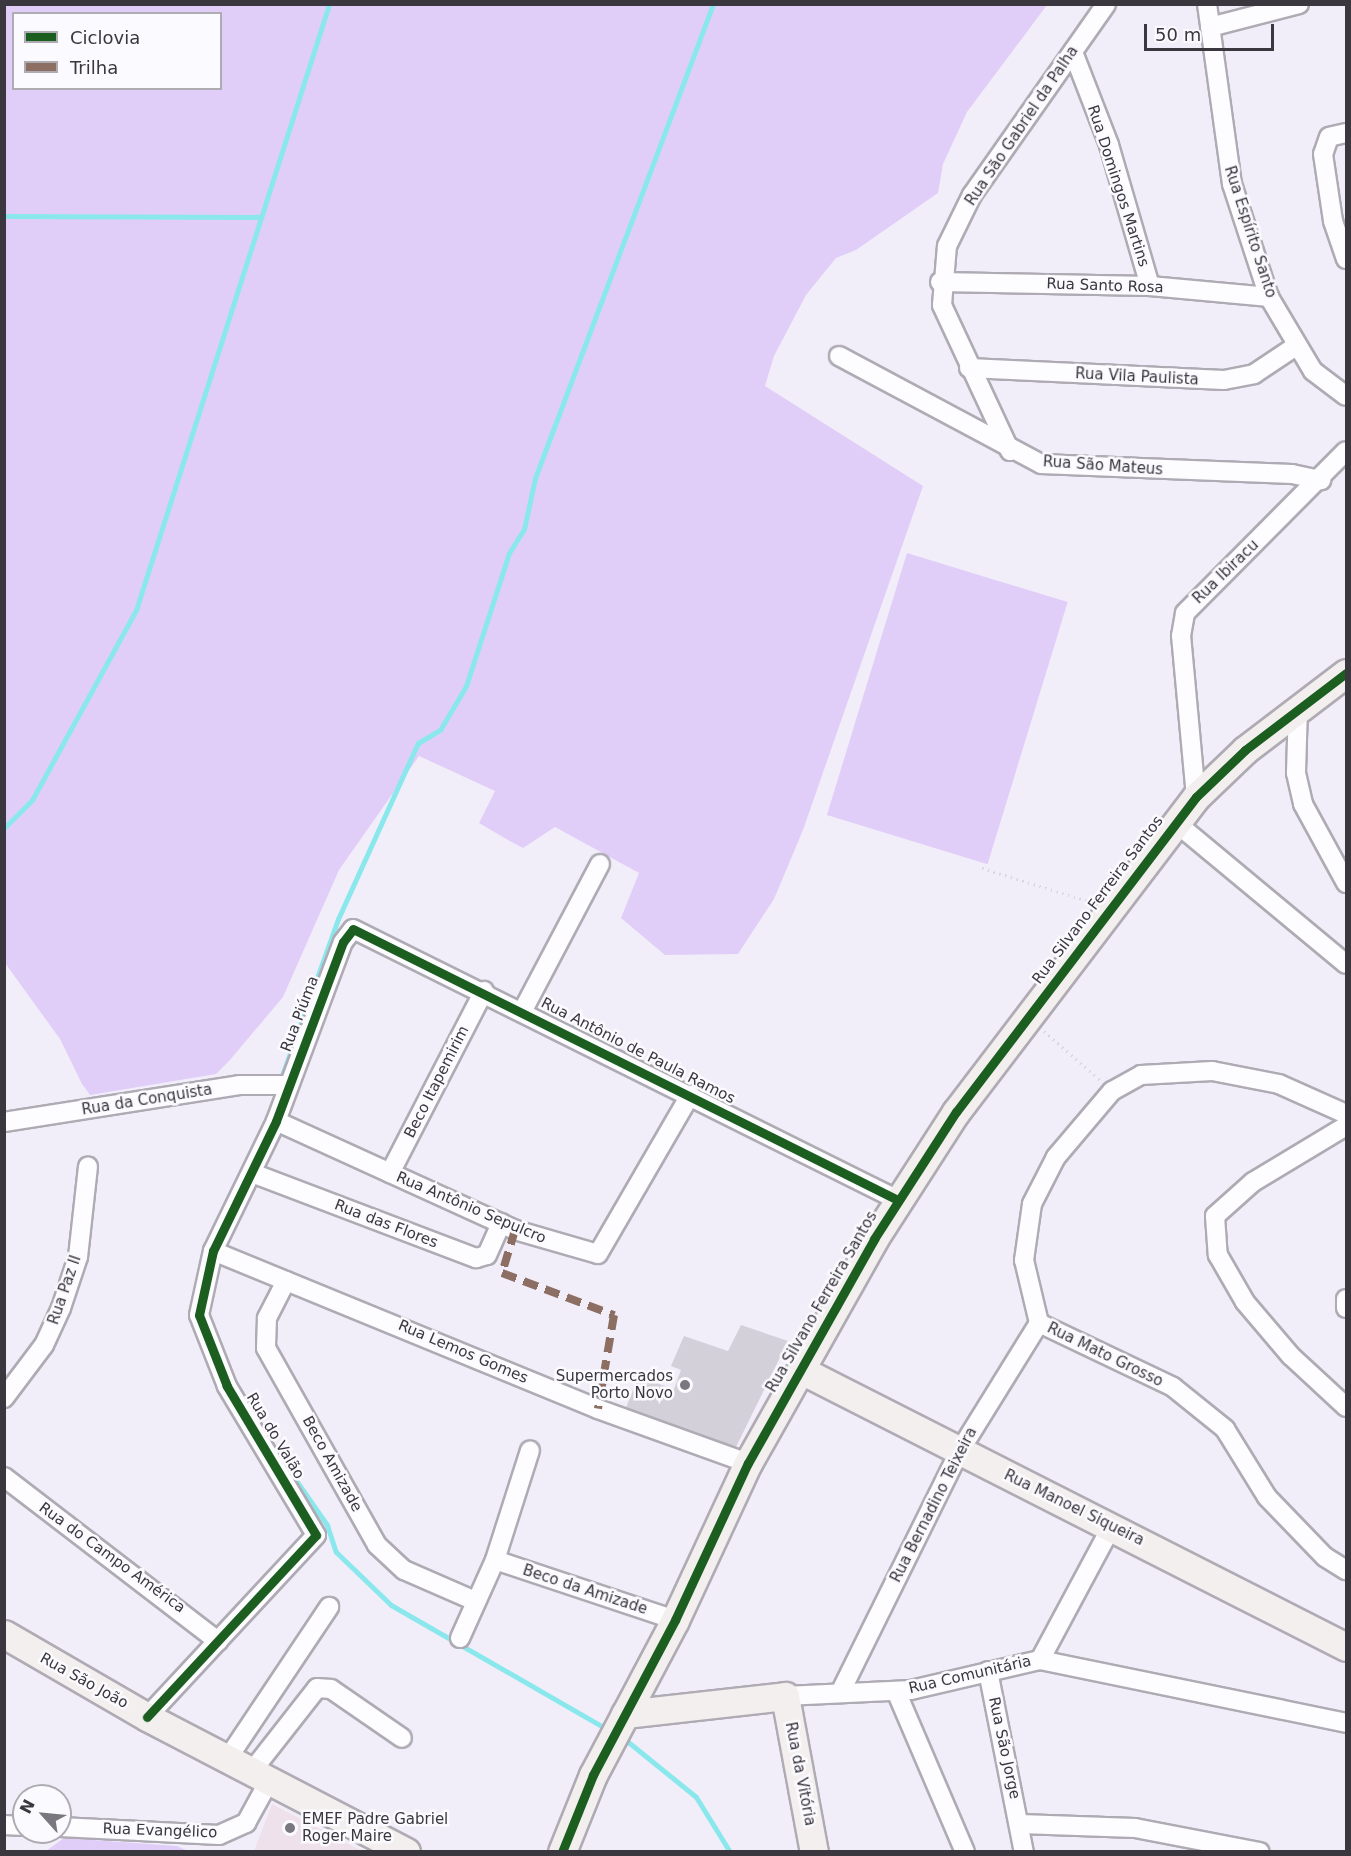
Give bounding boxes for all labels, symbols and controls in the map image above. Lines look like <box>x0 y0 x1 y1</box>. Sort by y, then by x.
legend <box>12 12 222 90</box>
scale bar <box>1147 12 1278 50</box>
text: 50 m <box>1155 24 1201 45</box>
text: Ciclovia <box>70 27 140 48</box>
street label: Rua São Gabriel da Palha <box>962 43 1082 209</box>
text: Trilha <box>70 57 118 78</box>
street label: Rua Domingos Martins <box>1083 103 1153 269</box>
street label: Rua Espírito Santo <box>1220 164 1280 300</box>
street label: Rua Santo Rosa <box>1046 275 1164 297</box>
street label: Rua Vila Paulista <box>1075 365 1199 389</box>
street label: Rua São Mateus <box>1042 453 1164 479</box>
street label: Rua Ibiracu <box>1189 536 1263 608</box>
street label: Rua Silvano Ferreira Santos <box>1029 812 1167 988</box>
street label: Rua Piúma <box>277 974 323 1054</box>
street label: Rua Antônio de Paula Ramos <box>538 994 738 1108</box>
street label: Beco Itapemirim <box>401 1023 473 1141</box>
street label: Rua da Conquista <box>80 1081 214 1119</box>
street label: Rua Antônio Sepulcro <box>393 1168 549 1248</box>
street label: Rua das Flores <box>332 1196 440 1252</box>
street label: Rua Silvano Ferreira Santos <box>763 1208 881 1396</box>
street label: Rua Paz II <box>45 1253 85 1327</box>
street label: Rua Lemos Gomes <box>395 1316 531 1388</box>
street label: Rua Mato Grosso <box>1044 1319 1166 1391</box>
place label: Supermercados Porto Novo <box>556 1367 673 1402</box>
marker: Supermercados Porto Novo <box>678 1378 692 1392</box>
street label: Rua do Valão <box>242 1390 308 1482</box>
street label: Beco Amizade <box>298 1413 366 1515</box>
street label: Rua Bernadino Teixeira <box>887 1424 981 1586</box>
street label: Rua Manoel Siqueira <box>1001 1466 1147 1550</box>
street label: Rua do Campo América <box>35 1499 189 1617</box>
street label: Beco da Amizade <box>520 1561 650 1619</box>
street label: Rua São João <box>37 1649 131 1713</box>
street label: Rua Comunitária <box>907 1652 1033 1698</box>
street label: Rua São Jorge <box>984 1695 1024 1801</box>
street label: Rua da Vitória <box>781 1721 819 1827</box>
north arrow <box>12 1784 72 1844</box>
text: N <box>16 1796 39 1817</box>
place label: EMEF Padre Gabriel Roger Maire <box>302 1810 448 1845</box>
street label: Rua Evangélico <box>102 1820 218 1842</box>
marker: EMEF Padre Gabriel Roger Maire <box>283 1821 297 1835</box>

